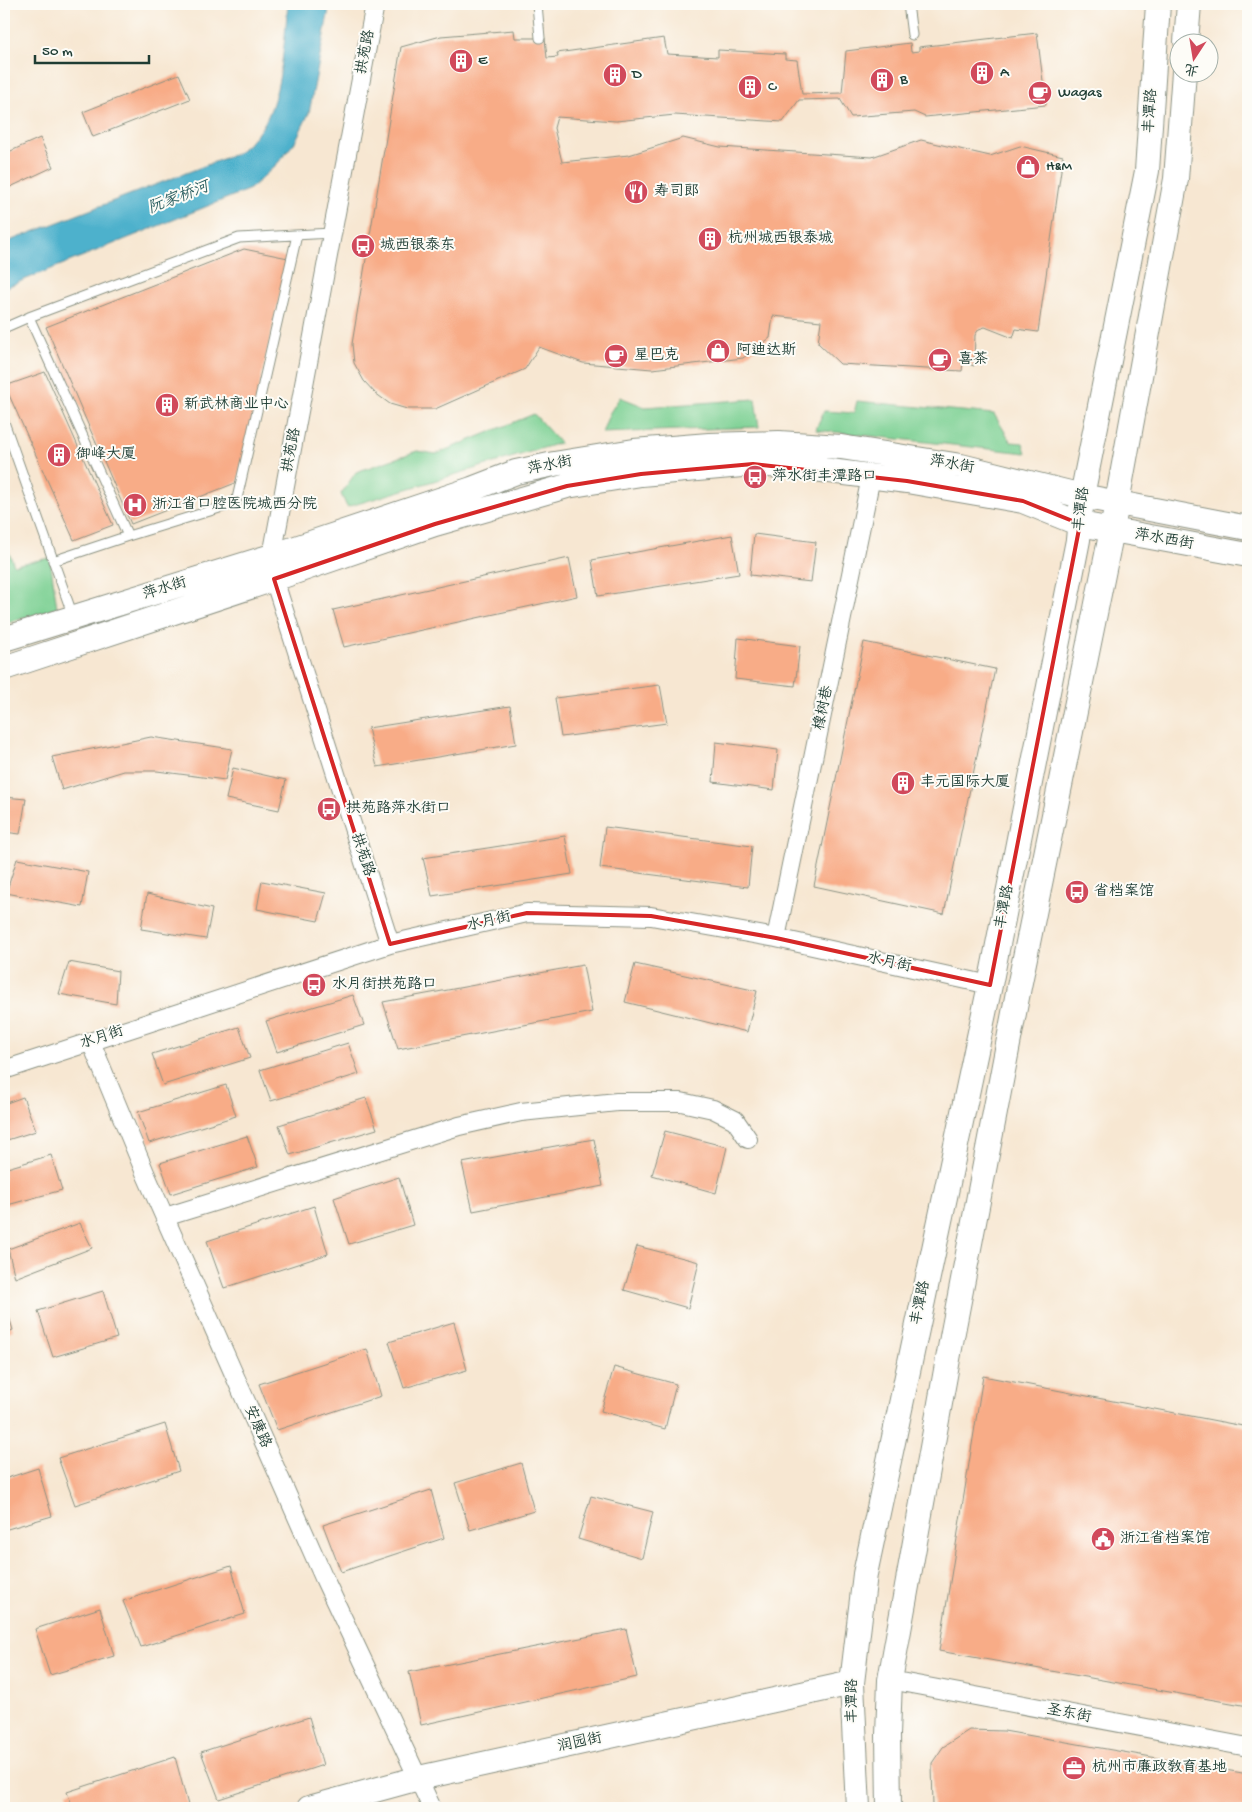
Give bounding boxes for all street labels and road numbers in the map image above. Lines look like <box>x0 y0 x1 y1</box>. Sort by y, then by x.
street label: 拱苑路 <box>352 28 379 76</box>
street label: 丰潭路 <box>1140 88 1162 134</box>
street label: 拱苑路 <box>278 426 305 474</box>
street label: 萍水街 <box>928 452 976 478</box>
street label: 萍水街 <box>526 453 574 479</box>
street label: 丰潭路 <box>1070 486 1094 532</box>
street label: 萍水西街 <box>1133 526 1195 554</box>
street label: 萍水街 <box>141 574 189 604</box>
street label: 橡树巷 <box>811 684 837 732</box>
street label: 拱苑路 <box>346 831 378 879</box>
street label: 丰潭路 <box>992 883 1018 931</box>
street label: 水月街 <box>465 908 513 936</box>
street label: 水月街 <box>865 950 913 976</box>
street label: 水月街 <box>78 1022 126 1054</box>
street label: 丰潭路 <box>908 1279 934 1327</box>
street label: 安康路 <box>240 1403 274 1451</box>
street label: 丰潭路 <box>844 1678 862 1724</box>
street label: 圣东街 <box>1045 1701 1093 1727</box>
street label: 润园街 <box>556 1730 604 1756</box>

